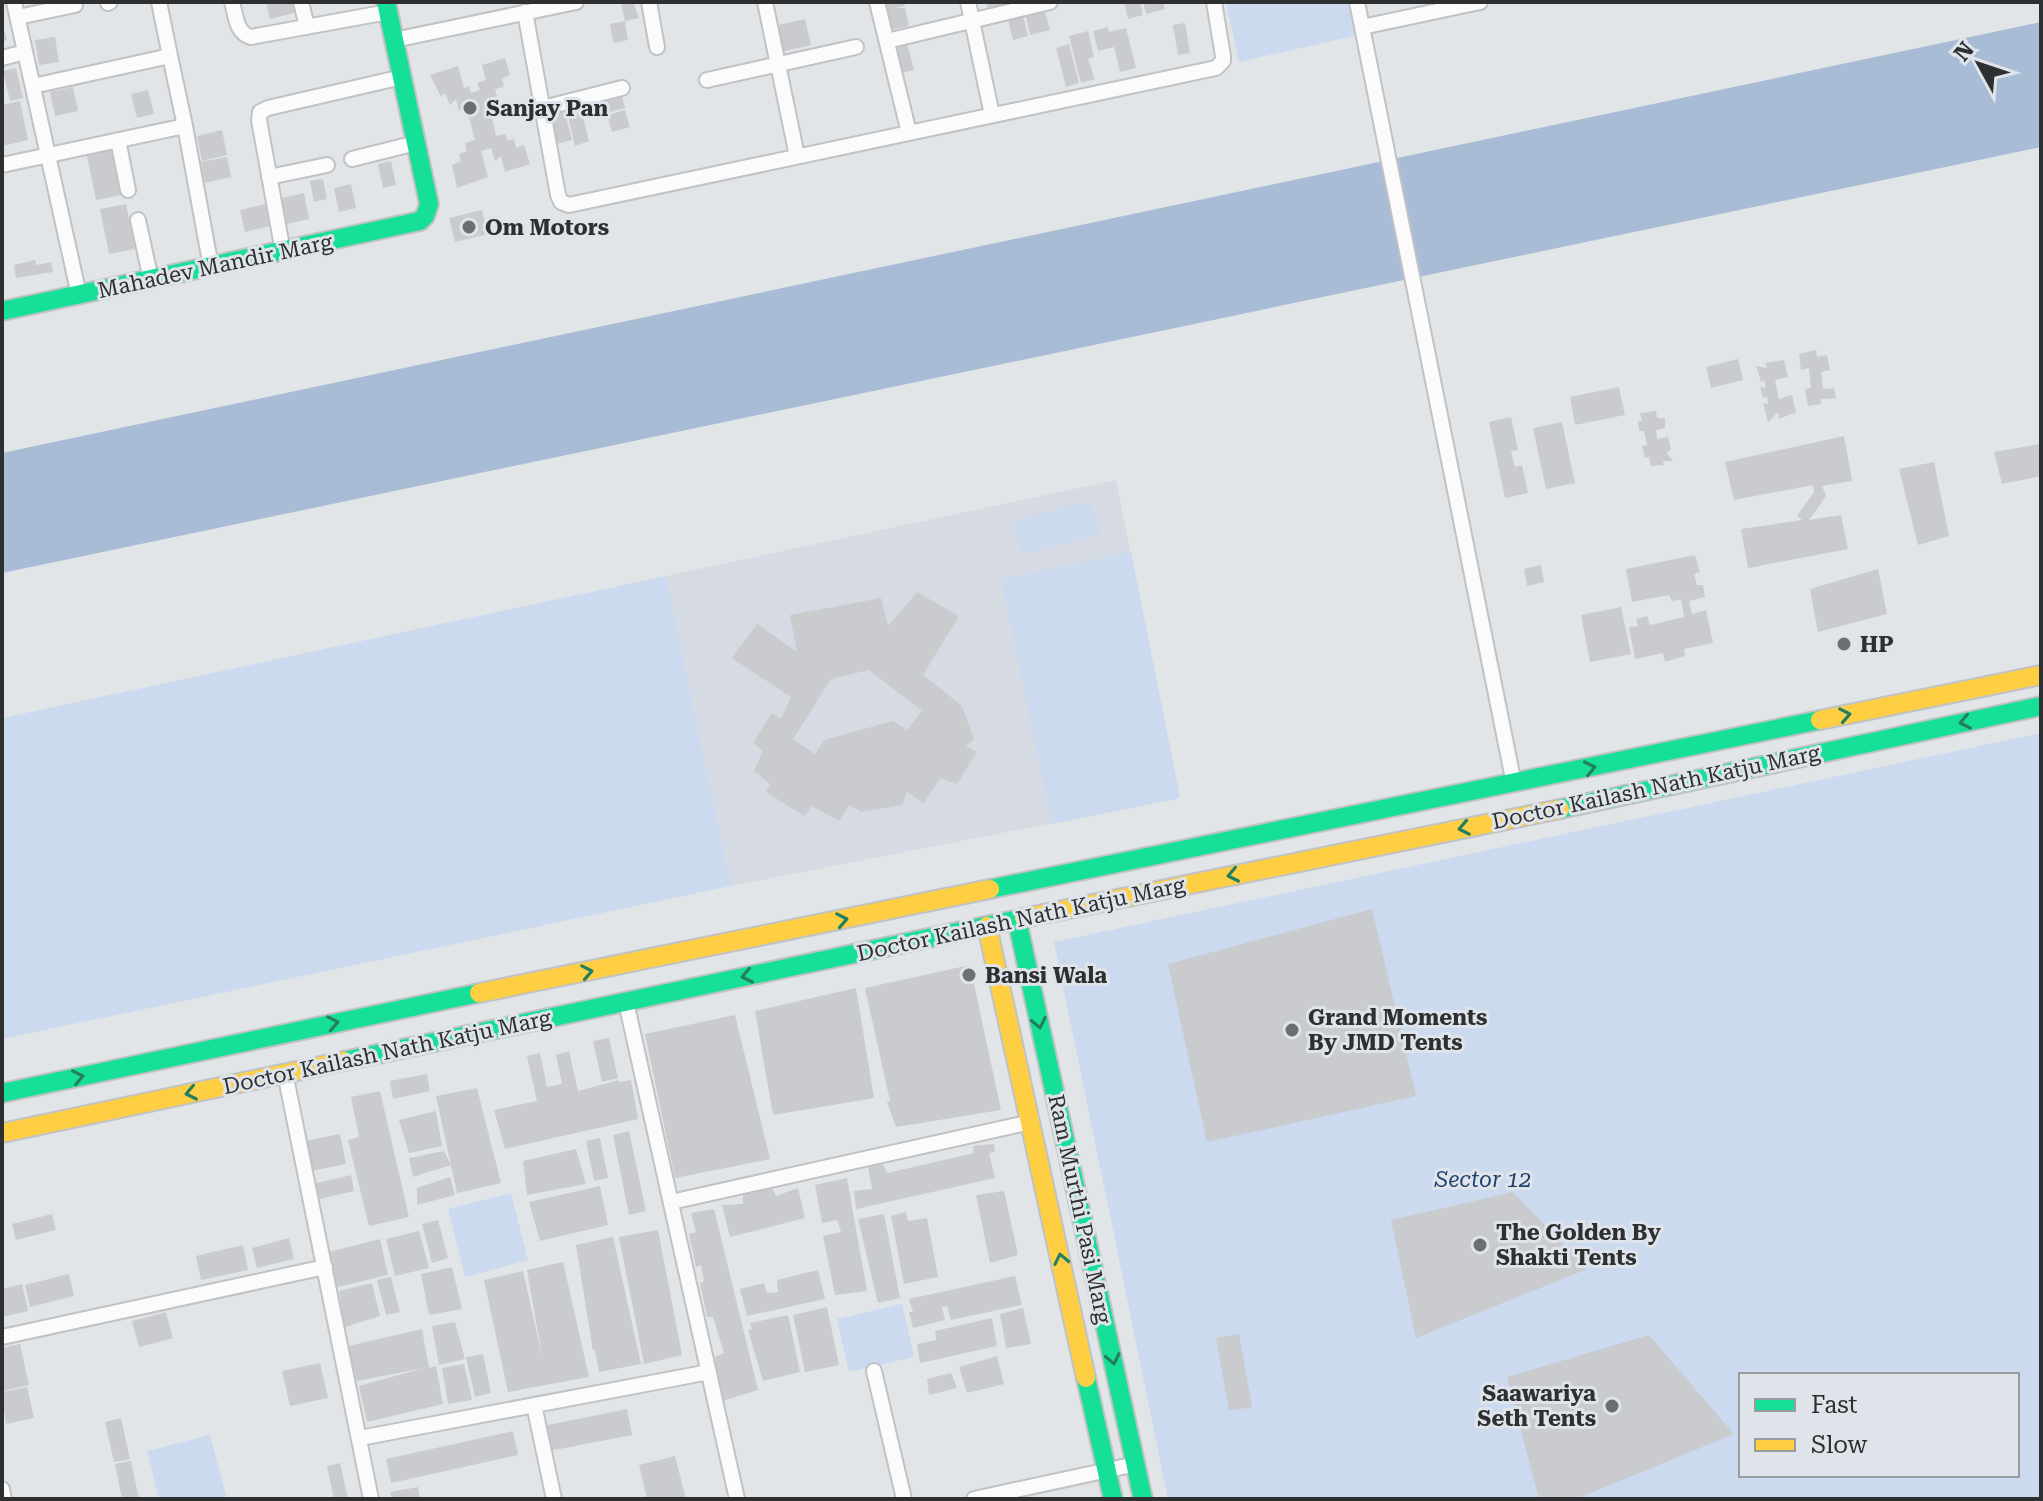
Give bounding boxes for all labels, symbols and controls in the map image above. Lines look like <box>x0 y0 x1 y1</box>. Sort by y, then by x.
north arrow <box>1939 24 2019 104</box>
text: N <box>1949 37 1979 66</box>
place label: Sanjay Pan <box>486 96 608 121</box>
marker: Sanjay Pan <box>461 99 479 117</box>
place label: Om Motors <box>485 215 609 240</box>
marker: Om Motors <box>460 218 478 236</box>
street label: Mahadev Mandir Marg <box>95 229 335 303</box>
place label: HP <box>1860 632 1893 657</box>
marker: HP <box>1835 635 1853 653</box>
one-way arrow <box>1837 707 1851 724</box>
one-way arrow <box>1958 713 1972 730</box>
street label: Doctor Kailash Nath Katju Marg <box>1490 740 1823 834</box>
one-way arrow <box>1583 760 1596 777</box>
one-way arrow <box>1458 819 1471 836</box>
one-way arrow <box>1227 866 1240 883</box>
street label: Doctor Kailash Nath Katju Marg <box>855 872 1188 966</box>
one-way arrow <box>835 912 849 929</box>
place label: Bansi Wala <box>985 963 1107 988</box>
one-way arrow <box>581 964 594 981</box>
marker: Bansi Wala <box>960 966 978 984</box>
one-way arrow <box>740 967 754 984</box>
street label: Doctor Kailash Nath Katju Marg <box>221 1005 554 1099</box>
place label: Grand Moments By JMD Tents <box>1308 1005 1487 1055</box>
one-way arrow <box>325 1015 339 1032</box>
one-way arrow <box>1030 1016 1047 1030</box>
marker: Grand Moments By JMD Tents <box>1283 1021 1301 1039</box>
one-way arrow <box>71 1069 84 1086</box>
one-way arrow <box>184 1084 198 1101</box>
street label: Ram Murthi Pasi Marg <box>1043 1092 1117 1327</box>
park label: Sector 12 <box>1434 1167 1531 1192</box>
place label: The Golden By Shakti Tents <box>1496 1220 1661 1270</box>
marker: The Golden By Shakti Tents <box>1471 1236 1489 1254</box>
one-way arrow <box>1053 1252 1070 1266</box>
one-way arrow <box>1104 1352 1121 1366</box>
legend <box>1739 1373 2019 1477</box>
place label: Saawariya Seth Tents <box>1477 1381 1596 1431</box>
text: Fast <box>1811 1391 1858 1419</box>
marker: Saawariya Seth Tents <box>1603 1397 1621 1415</box>
text: Slow <box>1811 1431 1868 1459</box>

